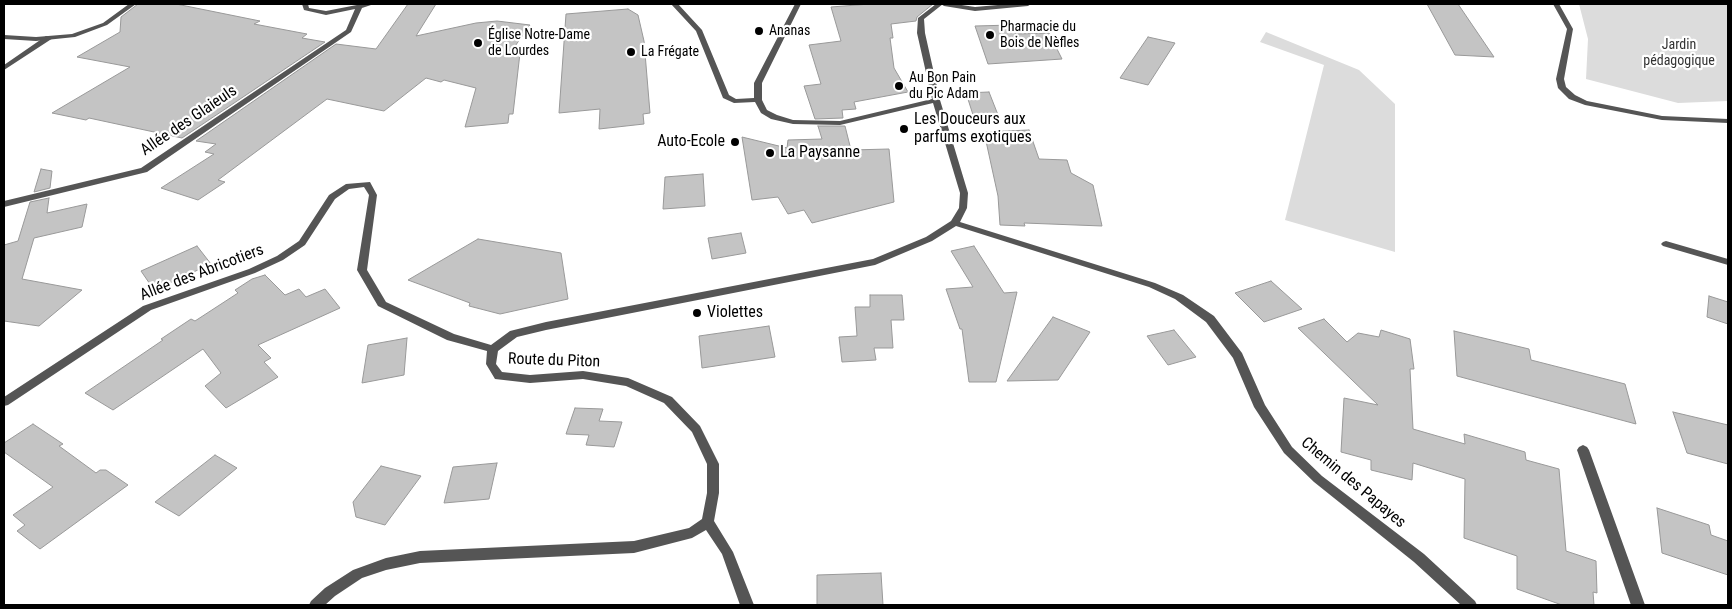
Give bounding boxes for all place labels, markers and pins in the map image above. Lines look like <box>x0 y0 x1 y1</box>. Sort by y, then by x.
place label: Pharmacie du Bois de Nèfles <box>1000 19 1079 52</box>
place label: Ananas <box>769 23 810 39</box>
marker: Ananas <box>753 25 765 37</box>
place label: Église Notre-Dame de Lourdes <box>488 27 590 59</box>
marker: Pharmacie du Bois de Nèfles <box>984 29 996 41</box>
marker: Église Notre-Dame de Lourdes <box>472 37 484 49</box>
place label: La Frégate <box>641 44 699 60</box>
marker: La Frégate <box>625 46 637 58</box>
place label: Au Bon Pain du Pic Adam <box>909 70 979 102</box>
marker: Au Bon Pain du Pic Adam <box>893 80 905 92</box>
place label: Les Douceurs aux parfums exotiques <box>914 110 1032 148</box>
marker: Les Douceurs aux parfums exotiques <box>898 123 910 135</box>
place label: Auto-Ecole <box>657 132 725 152</box>
marker: Auto-Ecole <box>729 136 741 148</box>
place label: La Paysanne <box>780 143 860 163</box>
marker: La Paysanne <box>764 147 776 159</box>
place label: Violettes <box>707 303 763 323</box>
marker: Violettes <box>691 307 703 319</box>

